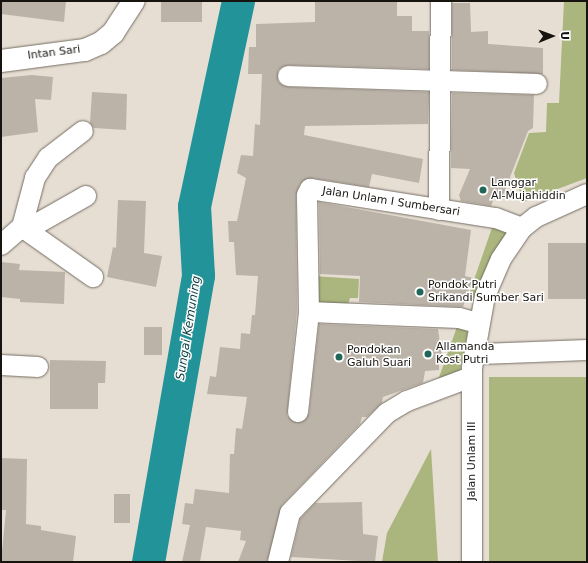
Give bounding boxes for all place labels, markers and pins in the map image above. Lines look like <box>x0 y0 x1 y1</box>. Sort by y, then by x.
place label: Langgar Al-Mujahiddin <box>491 177 566 203</box>
marker: Langgar Al-Mujahiddin <box>478 185 488 195</box>
place label: Pondok Putri Srikandi Sumber Sari <box>428 279 544 305</box>
marker: Pondok Putri Srikandi Sumber Sari <box>415 287 425 297</box>
place label: Allamanda Kost Putri <box>436 341 495 367</box>
place label: Pondokan Galuh Suari <box>347 344 411 370</box>
marker: Allamanda Kost Putri <box>423 349 433 359</box>
marker: Pondokan Galuh Suari <box>334 352 344 362</box>

